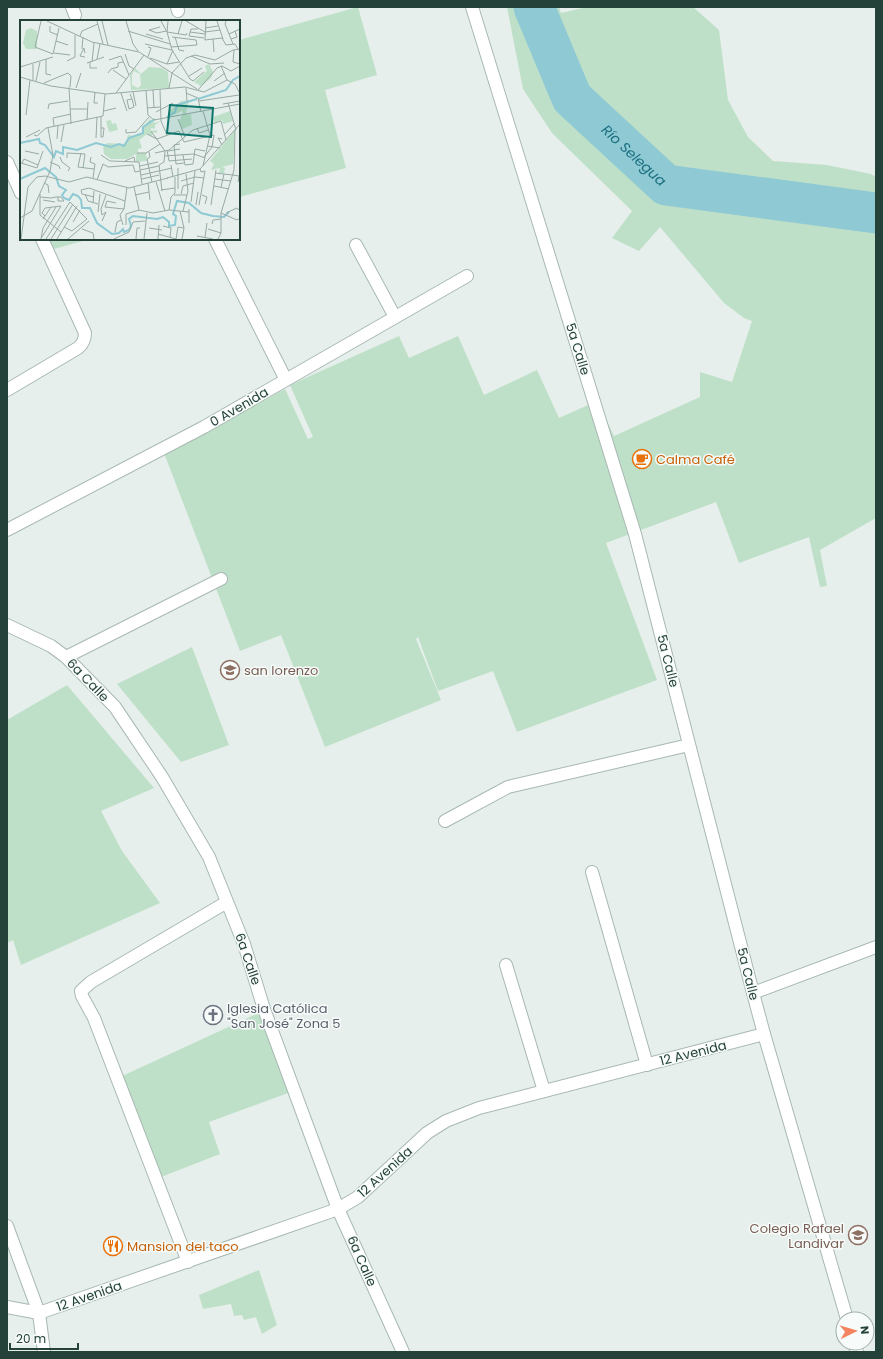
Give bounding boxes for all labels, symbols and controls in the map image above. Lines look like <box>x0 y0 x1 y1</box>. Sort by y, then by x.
inset map <box>20 20 240 240</box>
water label: Río Selegua <box>597 120 671 191</box>
street label: 5a Calle <box>561 321 595 377</box>
street label: 0 Avenida <box>206 383 272 431</box>
cafe icon: Calma Café <box>631 448 653 470</box>
place label: Calma Café <box>656 450 735 469</box>
street label: 5a Calle <box>652 633 684 689</box>
street label: 6a Calle <box>62 654 114 706</box>
school or university icon: san lorenzo <box>219 659 241 681</box>
place label: san lorenzo <box>244 661 318 680</box>
street label: 6a Calle <box>230 930 266 988</box>
street label: 5a Calle <box>732 946 764 1002</box>
place label: Iglesia Católica "San José" Zona 5 <box>227 999 340 1033</box>
church icon: Iglesia Católica "San José" Zona 5 <box>202 1004 224 1026</box>
street label: 12 Avenida <box>658 1036 728 1070</box>
street label: 12 Avenida <box>353 1142 417 1202</box>
place label: Colegio Rafael Landivar <box>750 1219 844 1253</box>
school or university icon: Colegio Rafael Landivar <box>847 1224 869 1246</box>
street label: 6a Calle <box>342 1233 382 1289</box>
restaurant icon: Mansion del taco <box>102 1235 124 1257</box>
place label: Mansion del taco <box>127 1237 239 1256</box>
street label: 12 Avenida <box>54 1276 124 1316</box>
north arrow <box>835 1311 875 1351</box>
scale bar <box>10 1325 78 1351</box>
text: N <box>857 1325 873 1335</box>
text: 20 m <box>16 1330 46 1347</box>

